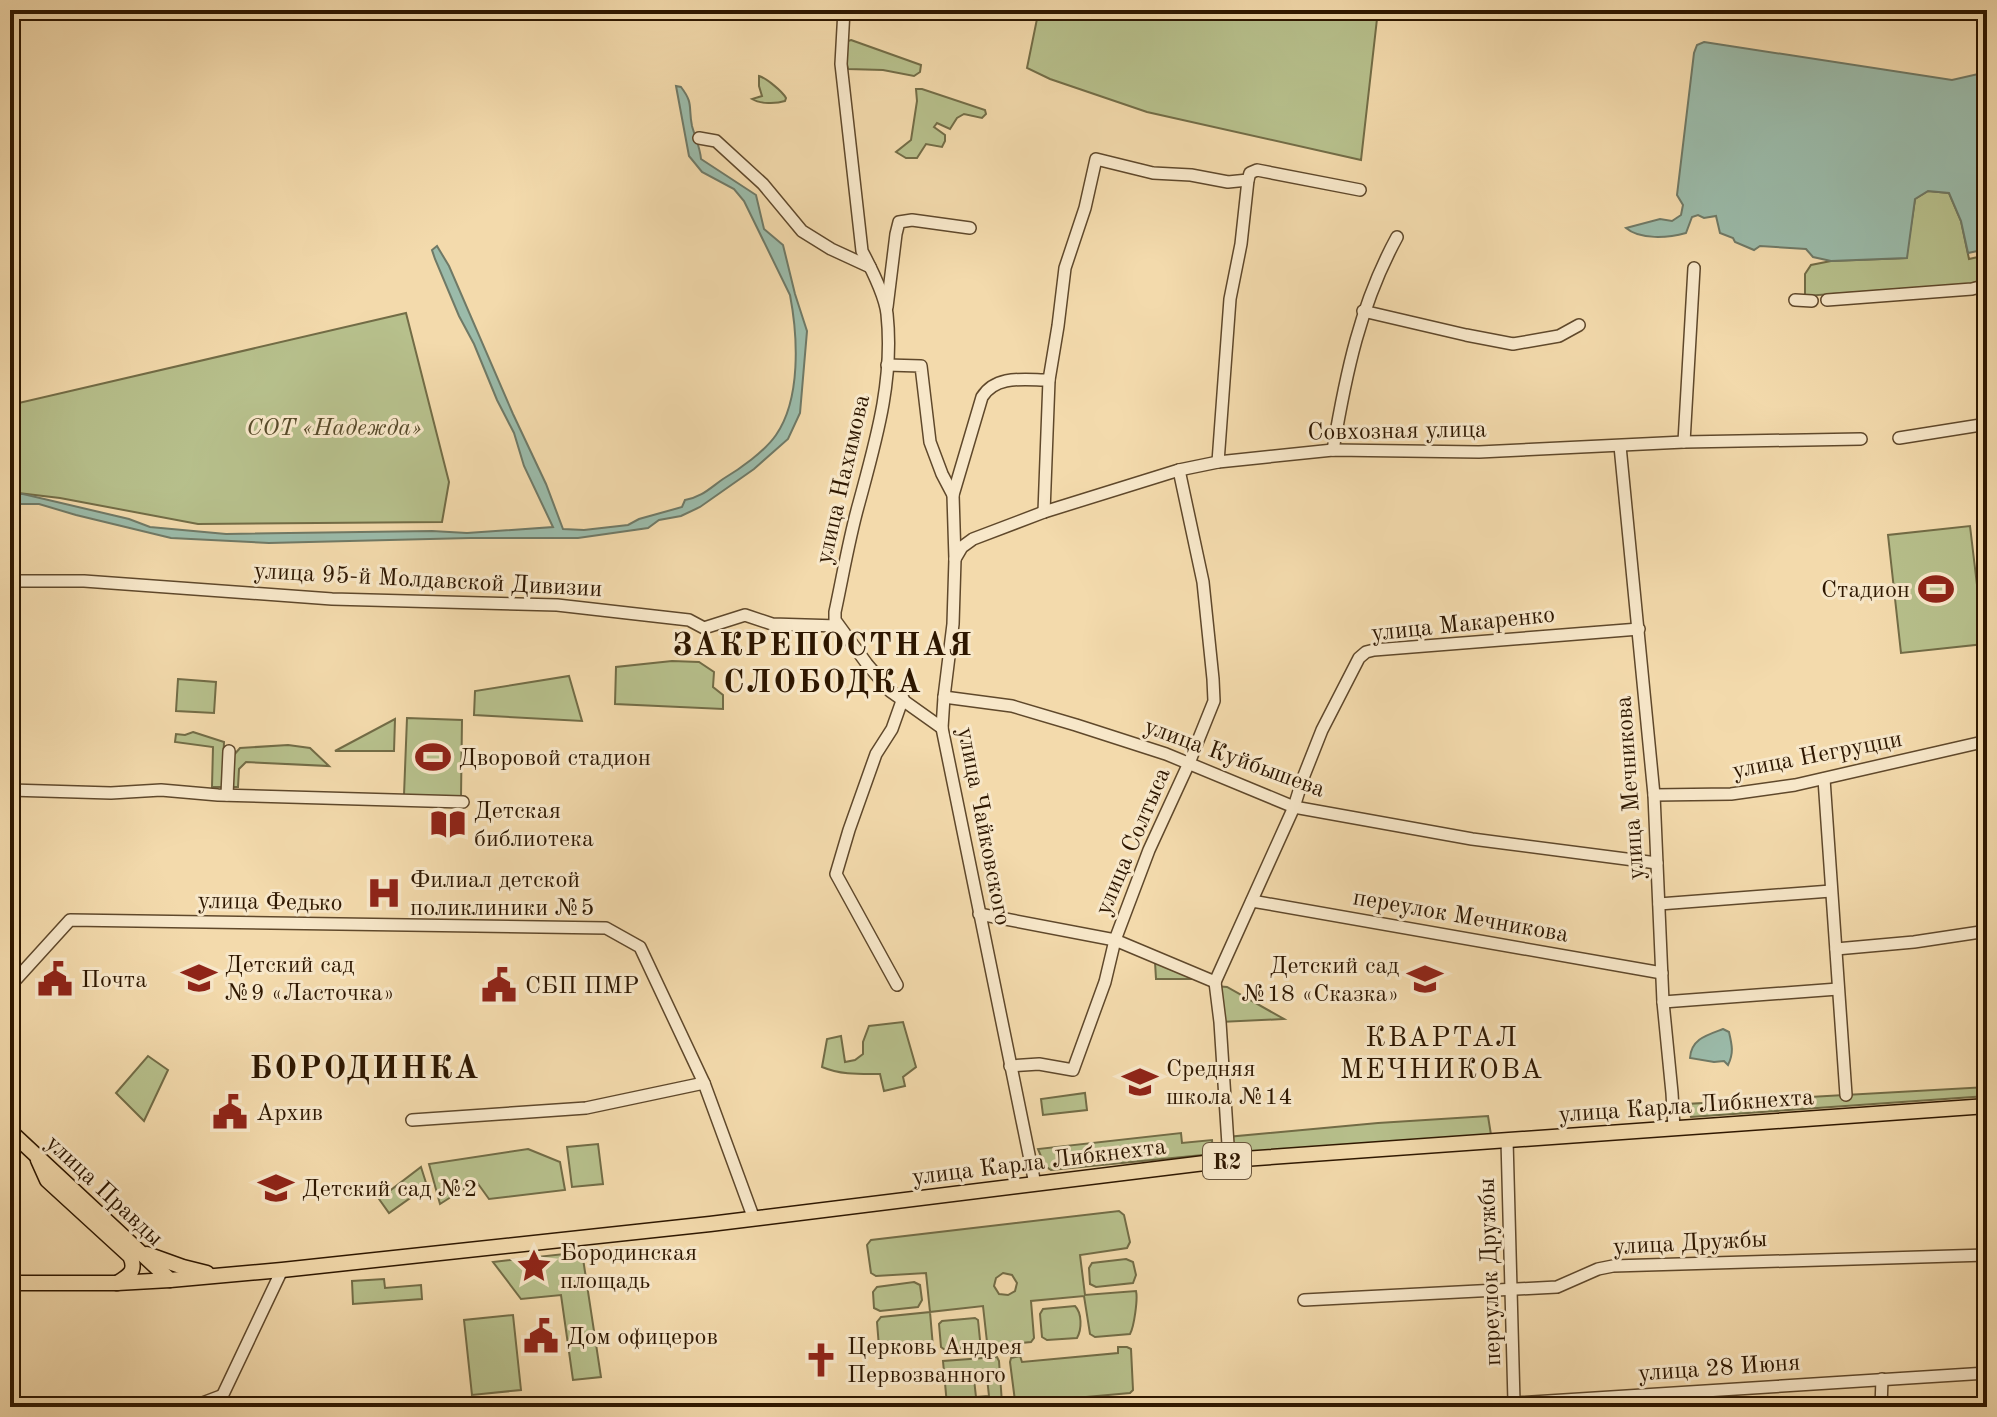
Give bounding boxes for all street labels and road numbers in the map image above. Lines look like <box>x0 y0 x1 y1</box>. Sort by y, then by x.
street label: улица Нахимова <box>813 392 875 567</box>
street label: Совхозная улица <box>1307 418 1487 446</box>
street label: улица 95-й Молдавской Дивизии <box>253 560 603 602</box>
street label: улица Макаренко <box>1370 603 1556 647</box>
street label: улица Мечникова <box>1613 695 1649 881</box>
street label: улица Куйбышева <box>1141 715 1328 803</box>
street label: улица Чайковского <box>952 725 1014 928</box>
street label: улица Негруцци <box>1731 728 1904 784</box>
street label: улица Солтыса <box>1092 764 1176 919</box>
street label: переулок Мечникова <box>1351 886 1570 948</box>
street label: улица Федько <box>197 890 343 916</box>
street label: улица Карла Либкнехта <box>1558 1086 1815 1128</box>
street label: улица Правды <box>40 1131 167 1252</box>
street label: улица Карла Либкнехта <box>911 1135 1168 1190</box>
road number: R2 <box>1203 1143 1251 1179</box>
street label: переулок Дружбы <box>1476 1177 1506 1366</box>
street label: улица Дружбы <box>1612 1228 1768 1260</box>
street label: улица 28 Июня <box>1637 1351 1801 1387</box>

